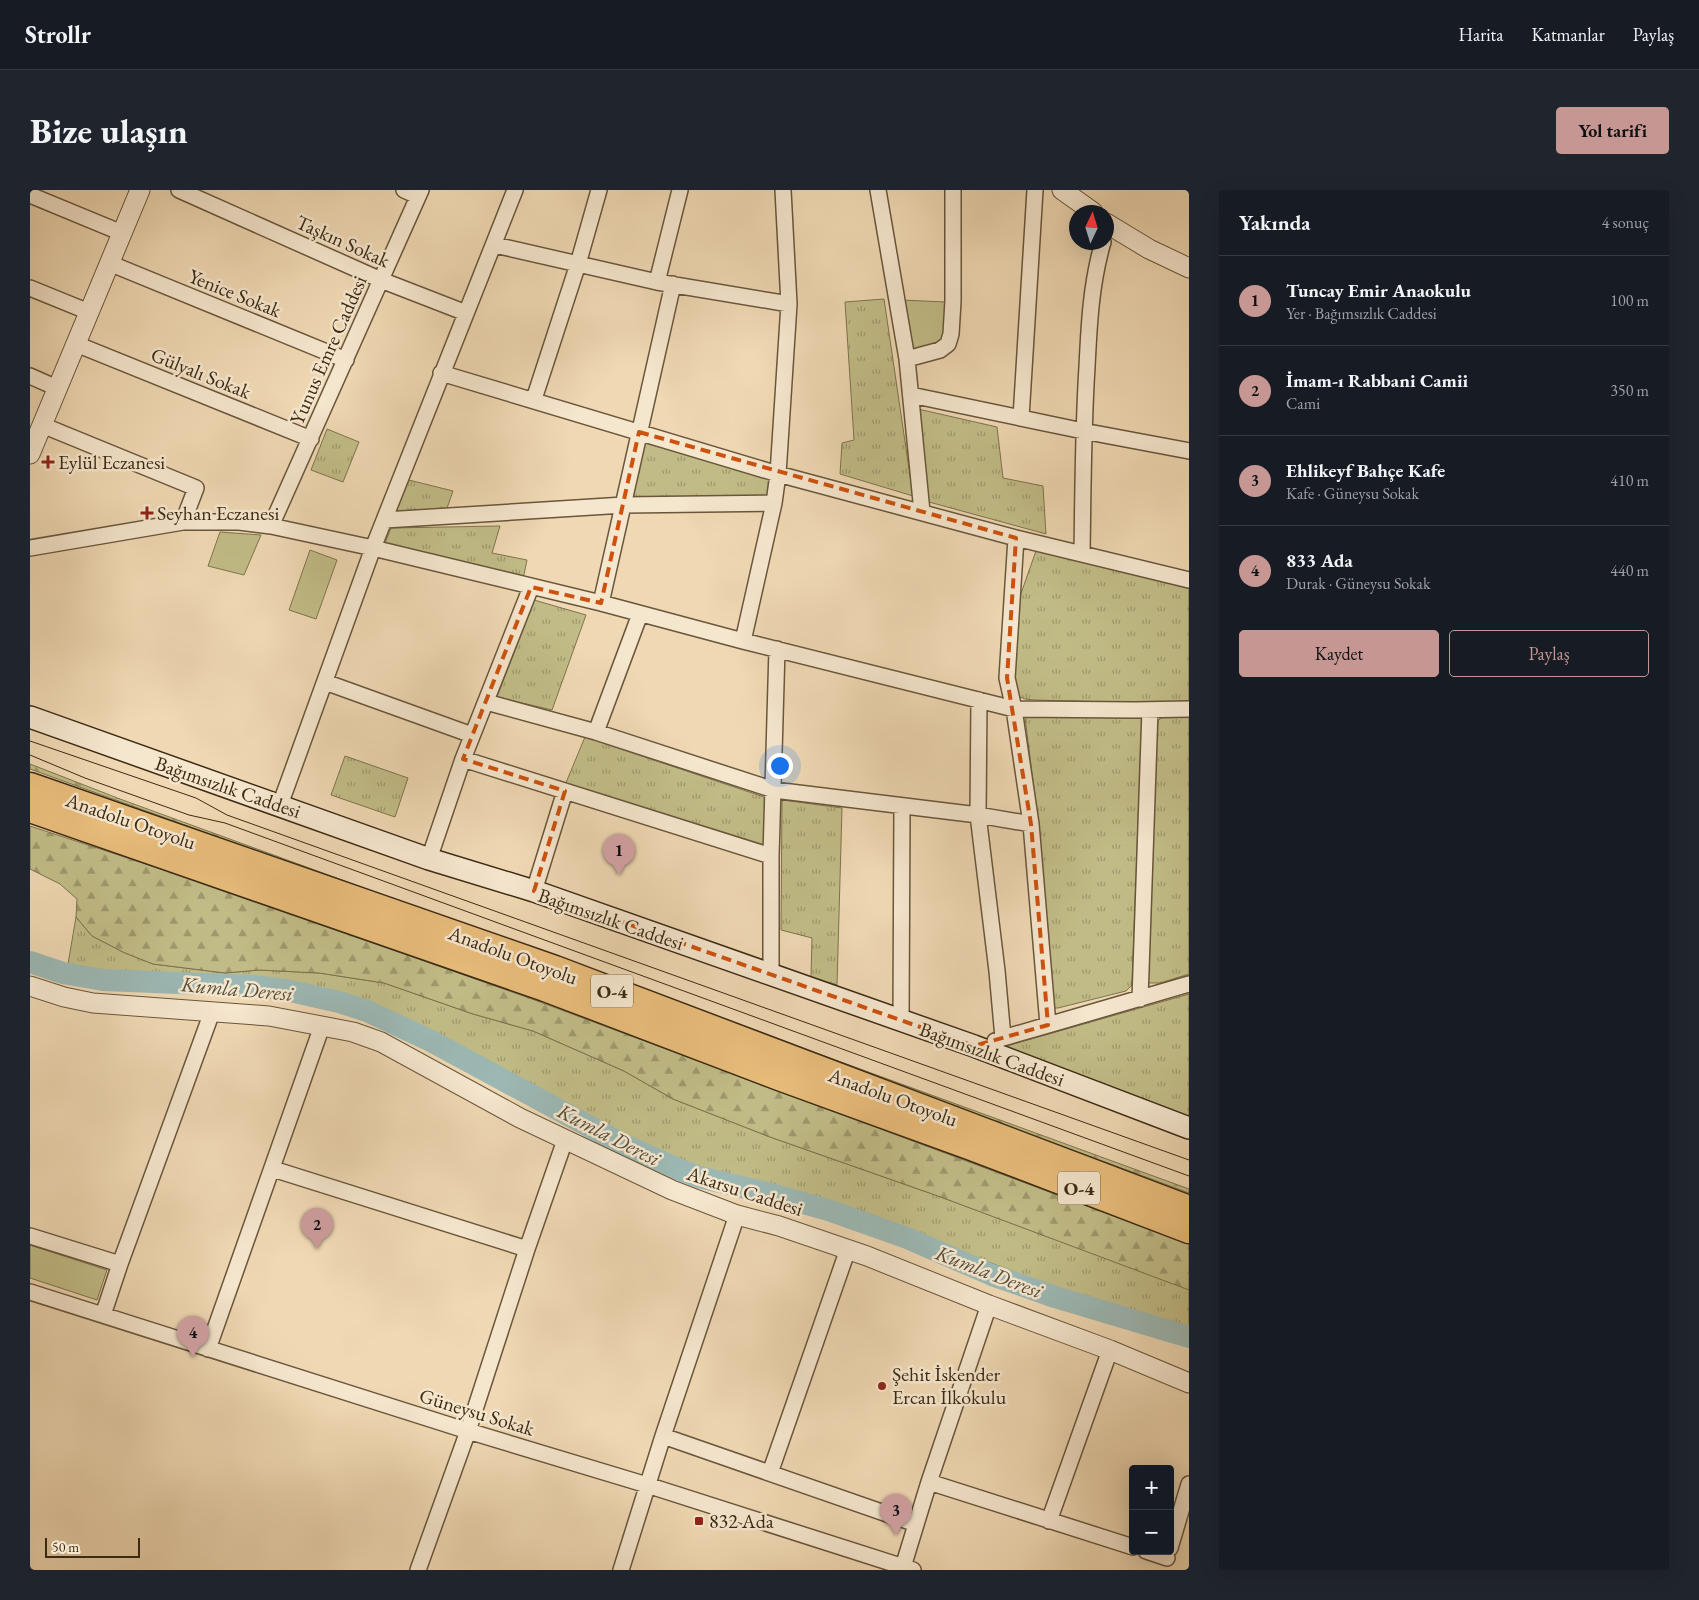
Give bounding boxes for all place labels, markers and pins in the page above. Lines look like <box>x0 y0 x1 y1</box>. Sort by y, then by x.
place label: Eylül Eczanesi <box>58 449 165 475</box>
marker: Eylül Eczanesi <box>42 456 54 468</box>
place label: Seyhan Eczanesi <box>157 500 279 526</box>
marker: Seyhan Eczanesi <box>141 507 153 519</box>
pin: 1 <box>603 834 635 875</box>
pin: 2 <box>301 1208 333 1249</box>
pin: 4 <box>177 1316 209 1357</box>
place label: Şehit İskender Ercan İlkokulu <box>892 1361 1007 1410</box>
marker: Şehit İskender Ercan İlkokulu <box>876 1380 888 1392</box>
pin: 3 <box>880 1494 912 1535</box>
place label: 832 Ada <box>709 1508 774 1534</box>
marker: 832 Ada <box>693 1515 705 1527</box>

